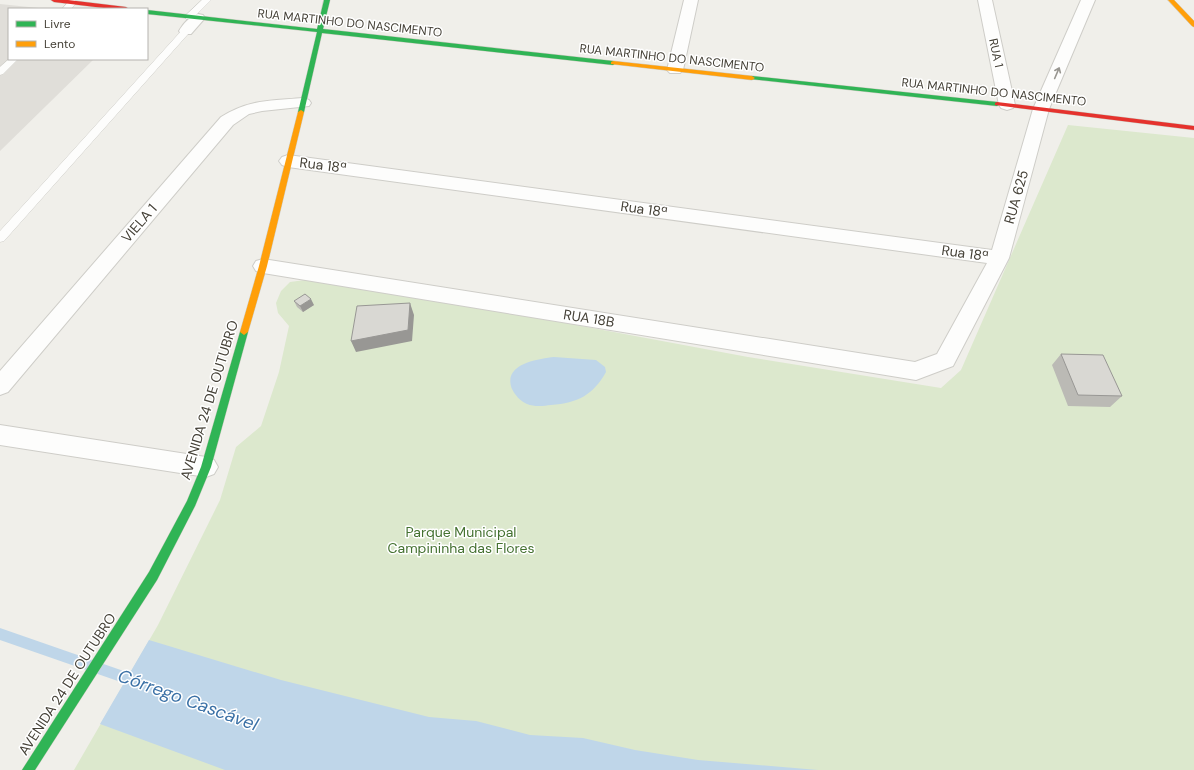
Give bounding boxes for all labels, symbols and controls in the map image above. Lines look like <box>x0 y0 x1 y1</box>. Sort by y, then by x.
street label: RUA MARTINHO DO NASCIMENTO <box>257 5 443 41</box>
legend <box>8 8 148 60</box>
text: Livre <box>44 16 71 32</box>
text: Lento <box>44 36 75 52</box>
street label: RUA 1 <box>985 37 1007 69</box>
street label: RUA MARTINHO DO NASCIMENTO <box>579 40 765 76</box>
one-way arrow <box>1053 67 1061 79</box>
street label: RUA MARTINHO DO NASCIMENTO <box>901 74 1087 110</box>
street label: Rua 18ª <box>298 153 348 177</box>
street label: RUA 625 <box>1000 168 1032 226</box>
street label: Rua 18ª <box>619 197 669 221</box>
street label: VIELA 1 <box>117 200 161 246</box>
street label: Rua 18ª <box>940 241 990 265</box>
street label: RUA 18B <box>562 305 616 331</box>
street label: AVENIDA 24 DE OUTUBRO <box>176 318 242 482</box>
park label: Parque Municipal Campininha das Flores <box>387 523 535 557</box>
street label: AVENIDA 24 DE OUTUBRO <box>14 609 120 759</box>
water label: Córrego Cascável <box>115 663 262 737</box>

